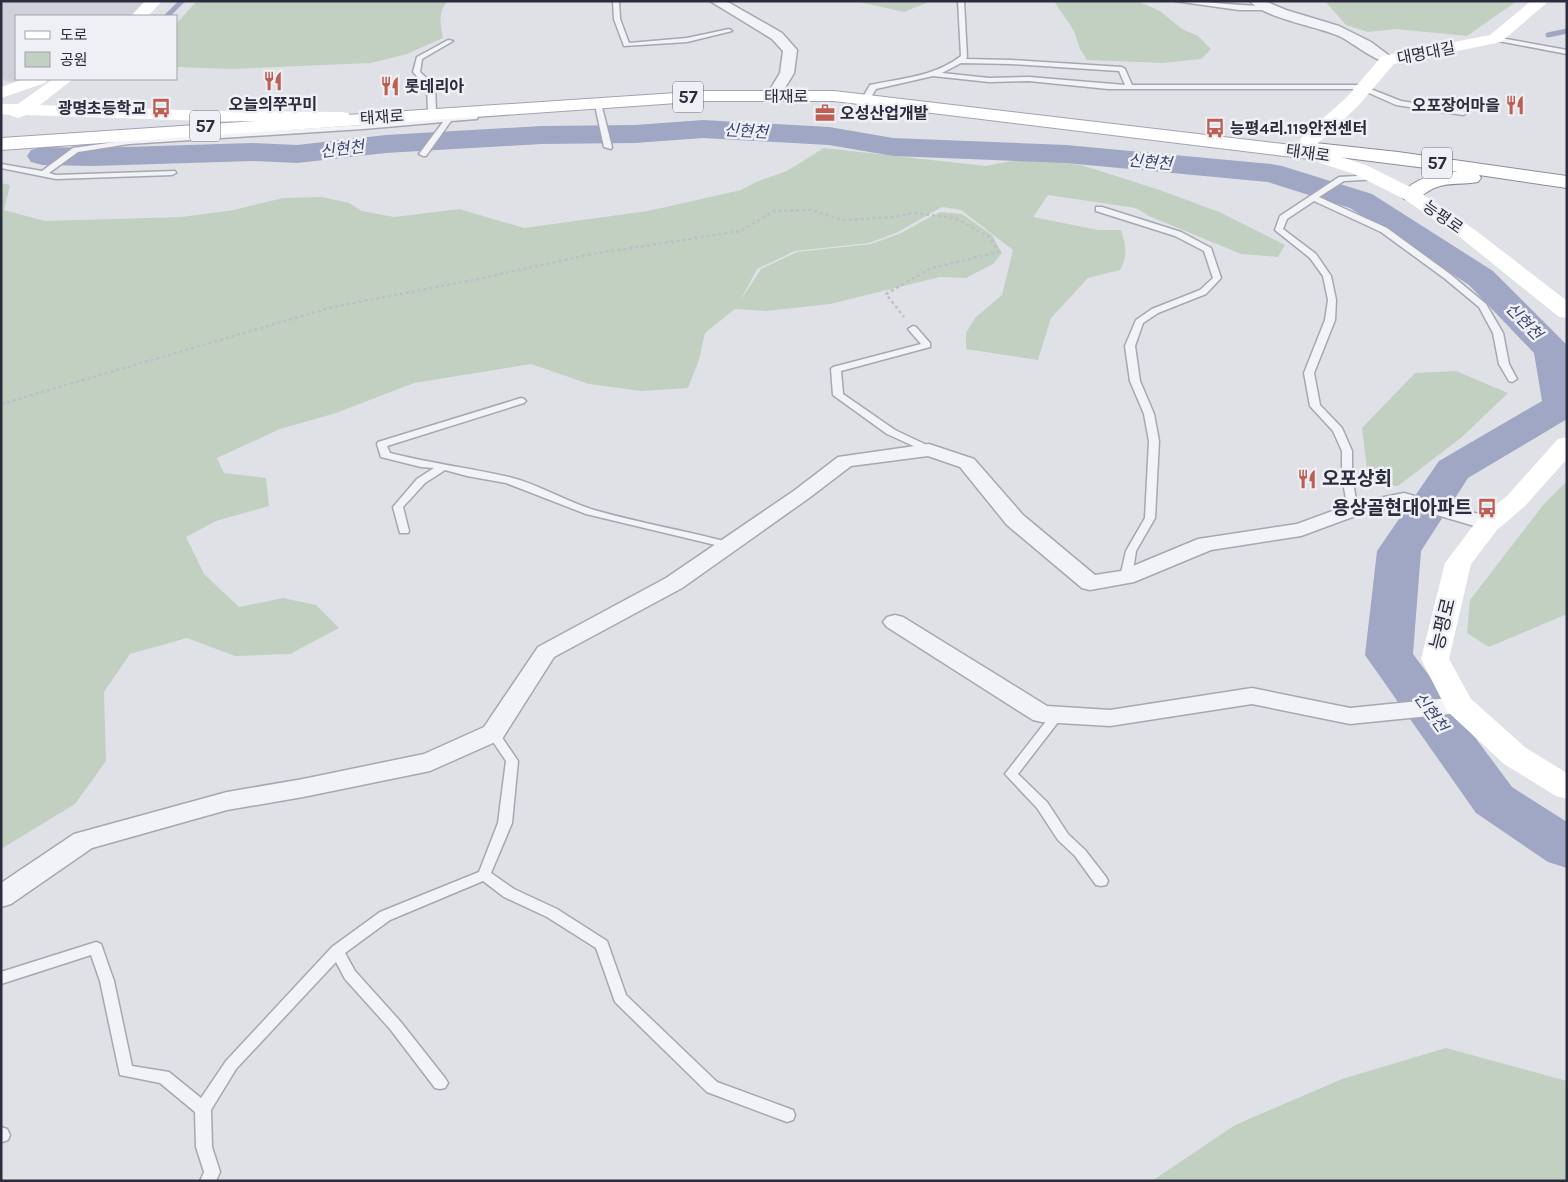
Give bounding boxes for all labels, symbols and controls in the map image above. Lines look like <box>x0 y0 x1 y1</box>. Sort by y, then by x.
legend <box>15 15 178 80</box>
text: 도로 <box>60 26 88 44</box>
street label: 대명대길 <box>1395 38 1457 68</box>
text: 공원 <box>60 51 88 69</box>
restaurant icon: 오늘의쭈꾸미 <box>262 70 284 92</box>
restaurant icon: 롯데리아 <box>379 75 401 97</box>
place label: 롯데리아 <box>405 77 464 96</box>
road number: 57 <box>673 81 703 112</box>
street label: 태재로 <box>764 87 808 106</box>
restaurant icon: 오포장어마을 <box>1504 94 1526 116</box>
place label: 오늘의쭈꾸미 <box>229 95 317 114</box>
place label: 오포장어마을 <box>1412 96 1500 115</box>
bus stop icon: 광명초등학교 <box>150 97 172 119</box>
place label: 광명초등학교 <box>58 99 146 118</box>
office icon: 오성산업개발 <box>814 102 836 124</box>
place label: 오성산업개발 <box>840 104 929 123</box>
street label: 태재로 <box>359 106 405 128</box>
road number: 57 <box>190 110 220 142</box>
bus stop icon: 능평4리.119안전센터 <box>1204 117 1226 139</box>
place label: 능평4리.119안전센터 <box>1230 119 1367 138</box>
water label: 신현천 <box>723 120 771 142</box>
water label: 신현천 <box>319 137 367 161</box>
street label: 태재로 <box>1285 141 1331 166</box>
road number: 57 <box>1422 148 1452 178</box>
water label: 신현천 <box>1127 151 1175 174</box>
street label: 능평로 <box>1419 197 1467 238</box>
water label: 신현천 <box>1502 299 1548 345</box>
restaurant icon: 오포상회 <box>1296 468 1318 490</box>
place label: 오포상회 <box>1322 468 1392 490</box>
place label: 용상골현대아파트 <box>1332 497 1472 519</box>
bus stop icon: 용상골현대아파트 <box>1476 497 1498 519</box>
street label: 능평로 <box>1426 596 1460 652</box>
water label: 신현천 <box>1410 689 1453 737</box>

